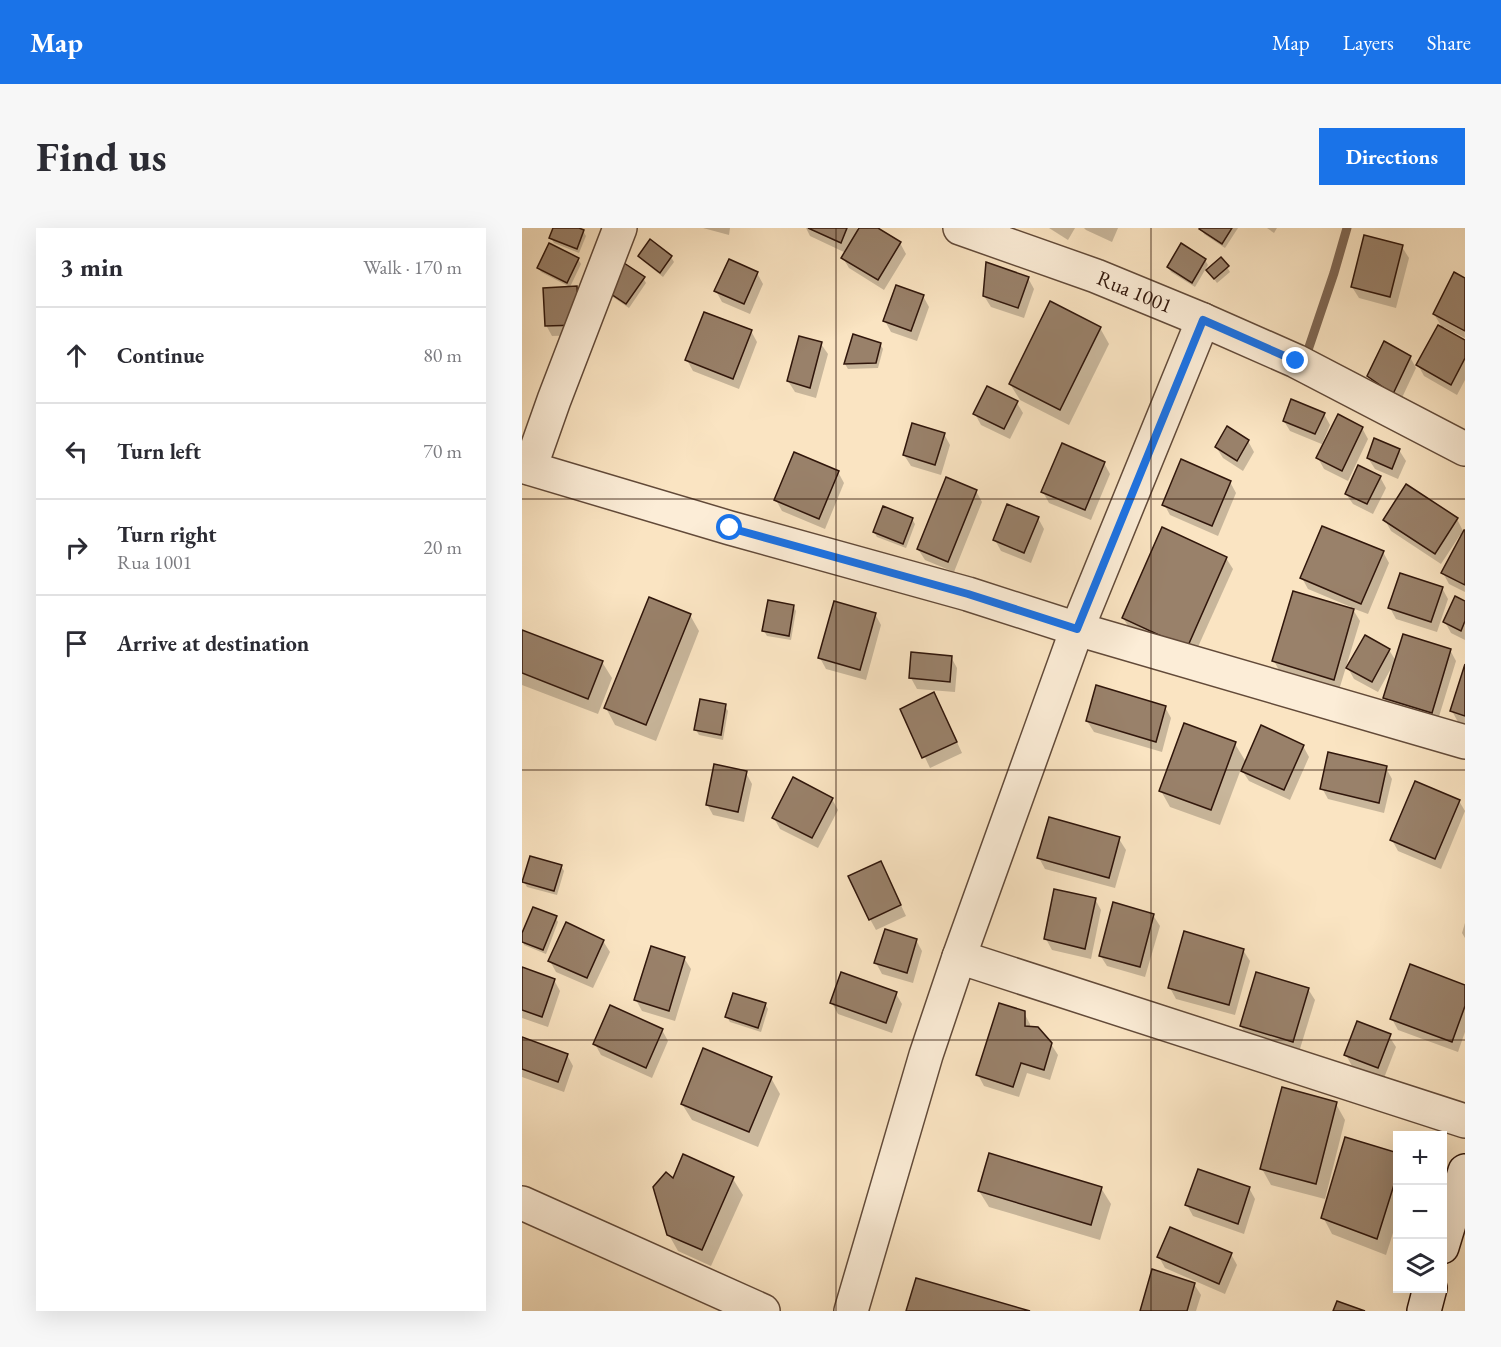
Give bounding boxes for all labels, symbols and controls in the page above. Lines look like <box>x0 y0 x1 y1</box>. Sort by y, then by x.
text: Map <box>30 24 83 60</box>
text: Map <box>1272 29 1310 56</box>
text: Layers <box>1343 29 1394 56</box>
text: Share <box>1427 29 1471 56</box>
button: Directions <box>1319 128 1465 185</box>
text: Find us <box>36 129 167 184</box>
text: 3 min <box>60 250 123 284</box>
text: Walk · 170 m <box>363 254 462 280</box>
street label: Rua 1001 <box>1093 264 1177 319</box>
icon: ahead <box>60 339 93 372</box>
text: Continue <box>117 341 204 370</box>
text: 80 m <box>423 342 462 368</box>
route end <box>1282 347 1308 373</box>
icon: left <box>60 435 93 468</box>
text: Turn left <box>117 437 201 466</box>
text: 70 m <box>423 438 462 464</box>
route start <box>716 514 742 540</box>
text: Turn right <box>117 520 216 549</box>
icon: right <box>60 531 93 564</box>
text: 20 m <box>423 534 462 560</box>
text: Rua 1001 <box>117 549 192 575</box>
icon: arrive <box>60 627 93 660</box>
text: Arrive at destination <box>117 629 309 658</box>
map controls <box>1393 1131 1447 1293</box>
button: + <box>1393 1131 1447 1185</box>
button: − <box>1393 1185 1447 1239</box>
button: layers <box>1393 1239 1447 1293</box>

